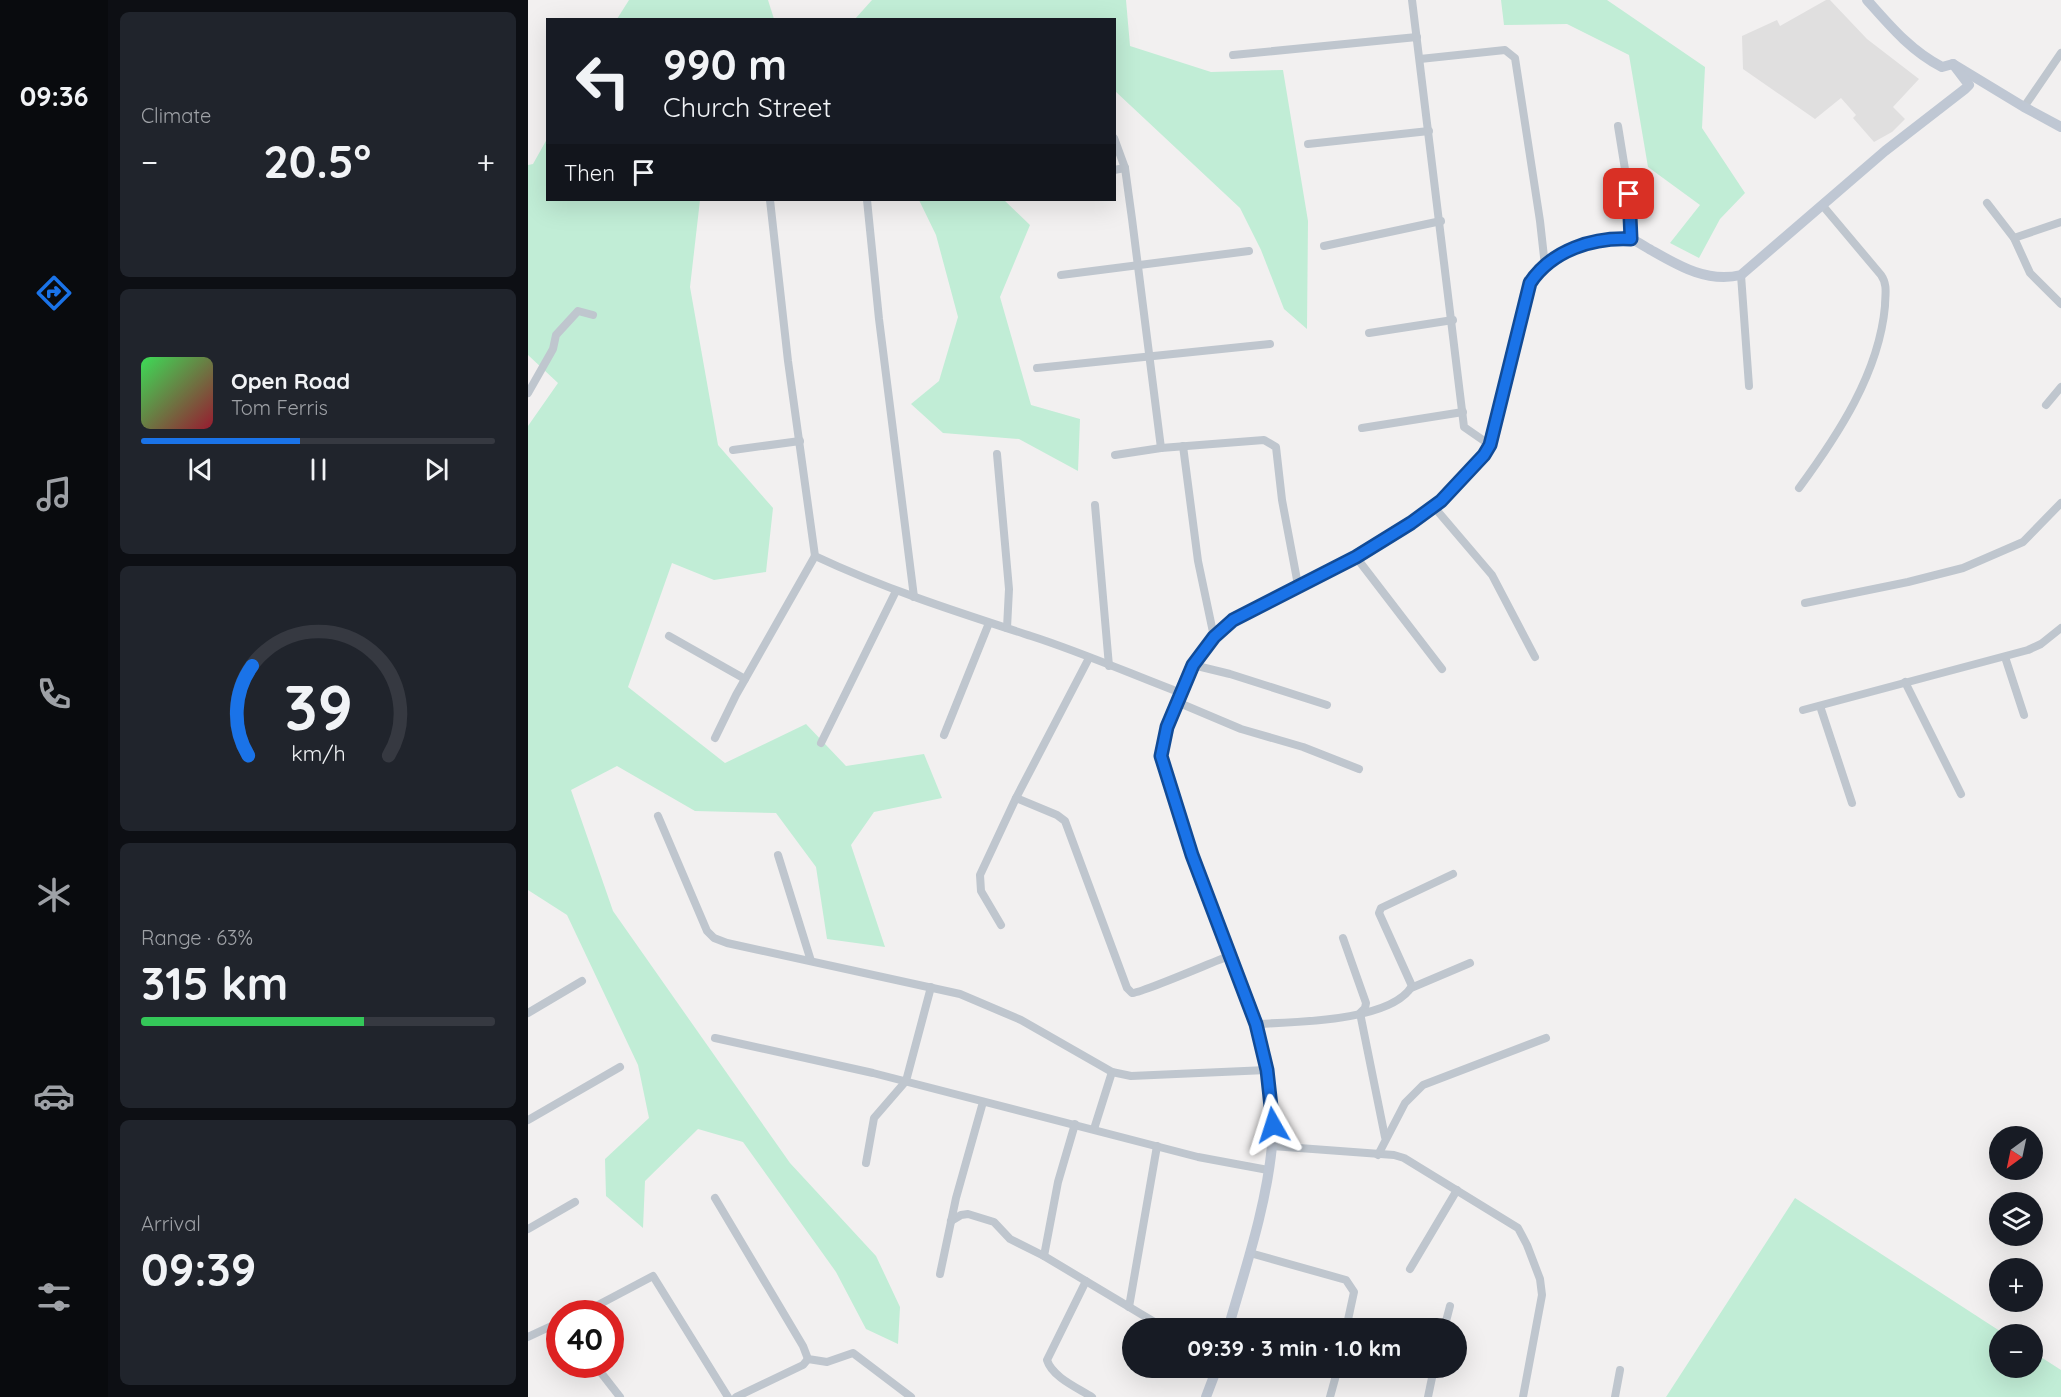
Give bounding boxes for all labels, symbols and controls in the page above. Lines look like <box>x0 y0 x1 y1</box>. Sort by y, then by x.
text: 990 m <box>663 38 787 91</box>
icon: left <box>564 42 642 120</box>
text: 09:36 <box>20 79 88 113</box>
text: Church Street <box>663 90 832 124</box>
text: Climate <box>141 103 211 128</box>
text: 20.5° <box>263 133 371 189</box>
text: − <box>141 141 158 182</box>
text: + <box>476 141 495 182</box>
icon: arrive <box>627 156 660 189</box>
text: Then <box>564 159 615 187</box>
pin <box>1603 168 1654 219</box>
icon: arrive <box>1612 177 1645 210</box>
icon: directions <box>33 272 75 314</box>
text: Open Road <box>231 367 350 395</box>
text: Tom Ferris <box>231 395 328 420</box>
icon: previous <box>184 453 217 486</box>
icon: pause <box>302 453 335 486</box>
icon: next <box>420 453 453 486</box>
icon: music <box>33 473 75 515</box>
text: 39 <box>284 668 352 746</box>
icon: phone <box>33 673 75 715</box>
text: km/h <box>291 740 345 766</box>
icon: climate <box>33 874 75 916</box>
text: Range · 63% <box>141 925 253 950</box>
text: 315 km <box>141 955 288 1011</box>
icon: car <box>33 1075 75 1117</box>
position arrow <box>1241 1093 1305 1157</box>
north arrow <box>1989 1126 2043 1180</box>
map controls <box>1989 1126 2043 1378</box>
button: layers <box>1989 1192 2043 1246</box>
text: Arrival <box>141 1211 201 1236</box>
text: 09:39 <box>141 1241 256 1297</box>
button: + <box>1989 1258 2043 1312</box>
icon: filters <box>33 1276 75 1318</box>
speed limit sign: 40 <box>546 1300 624 1378</box>
button: − <box>1989 1324 2043 1378</box>
text: 09:39 · 3 min · 1.0 km <box>1188 1334 1401 1362</box>

